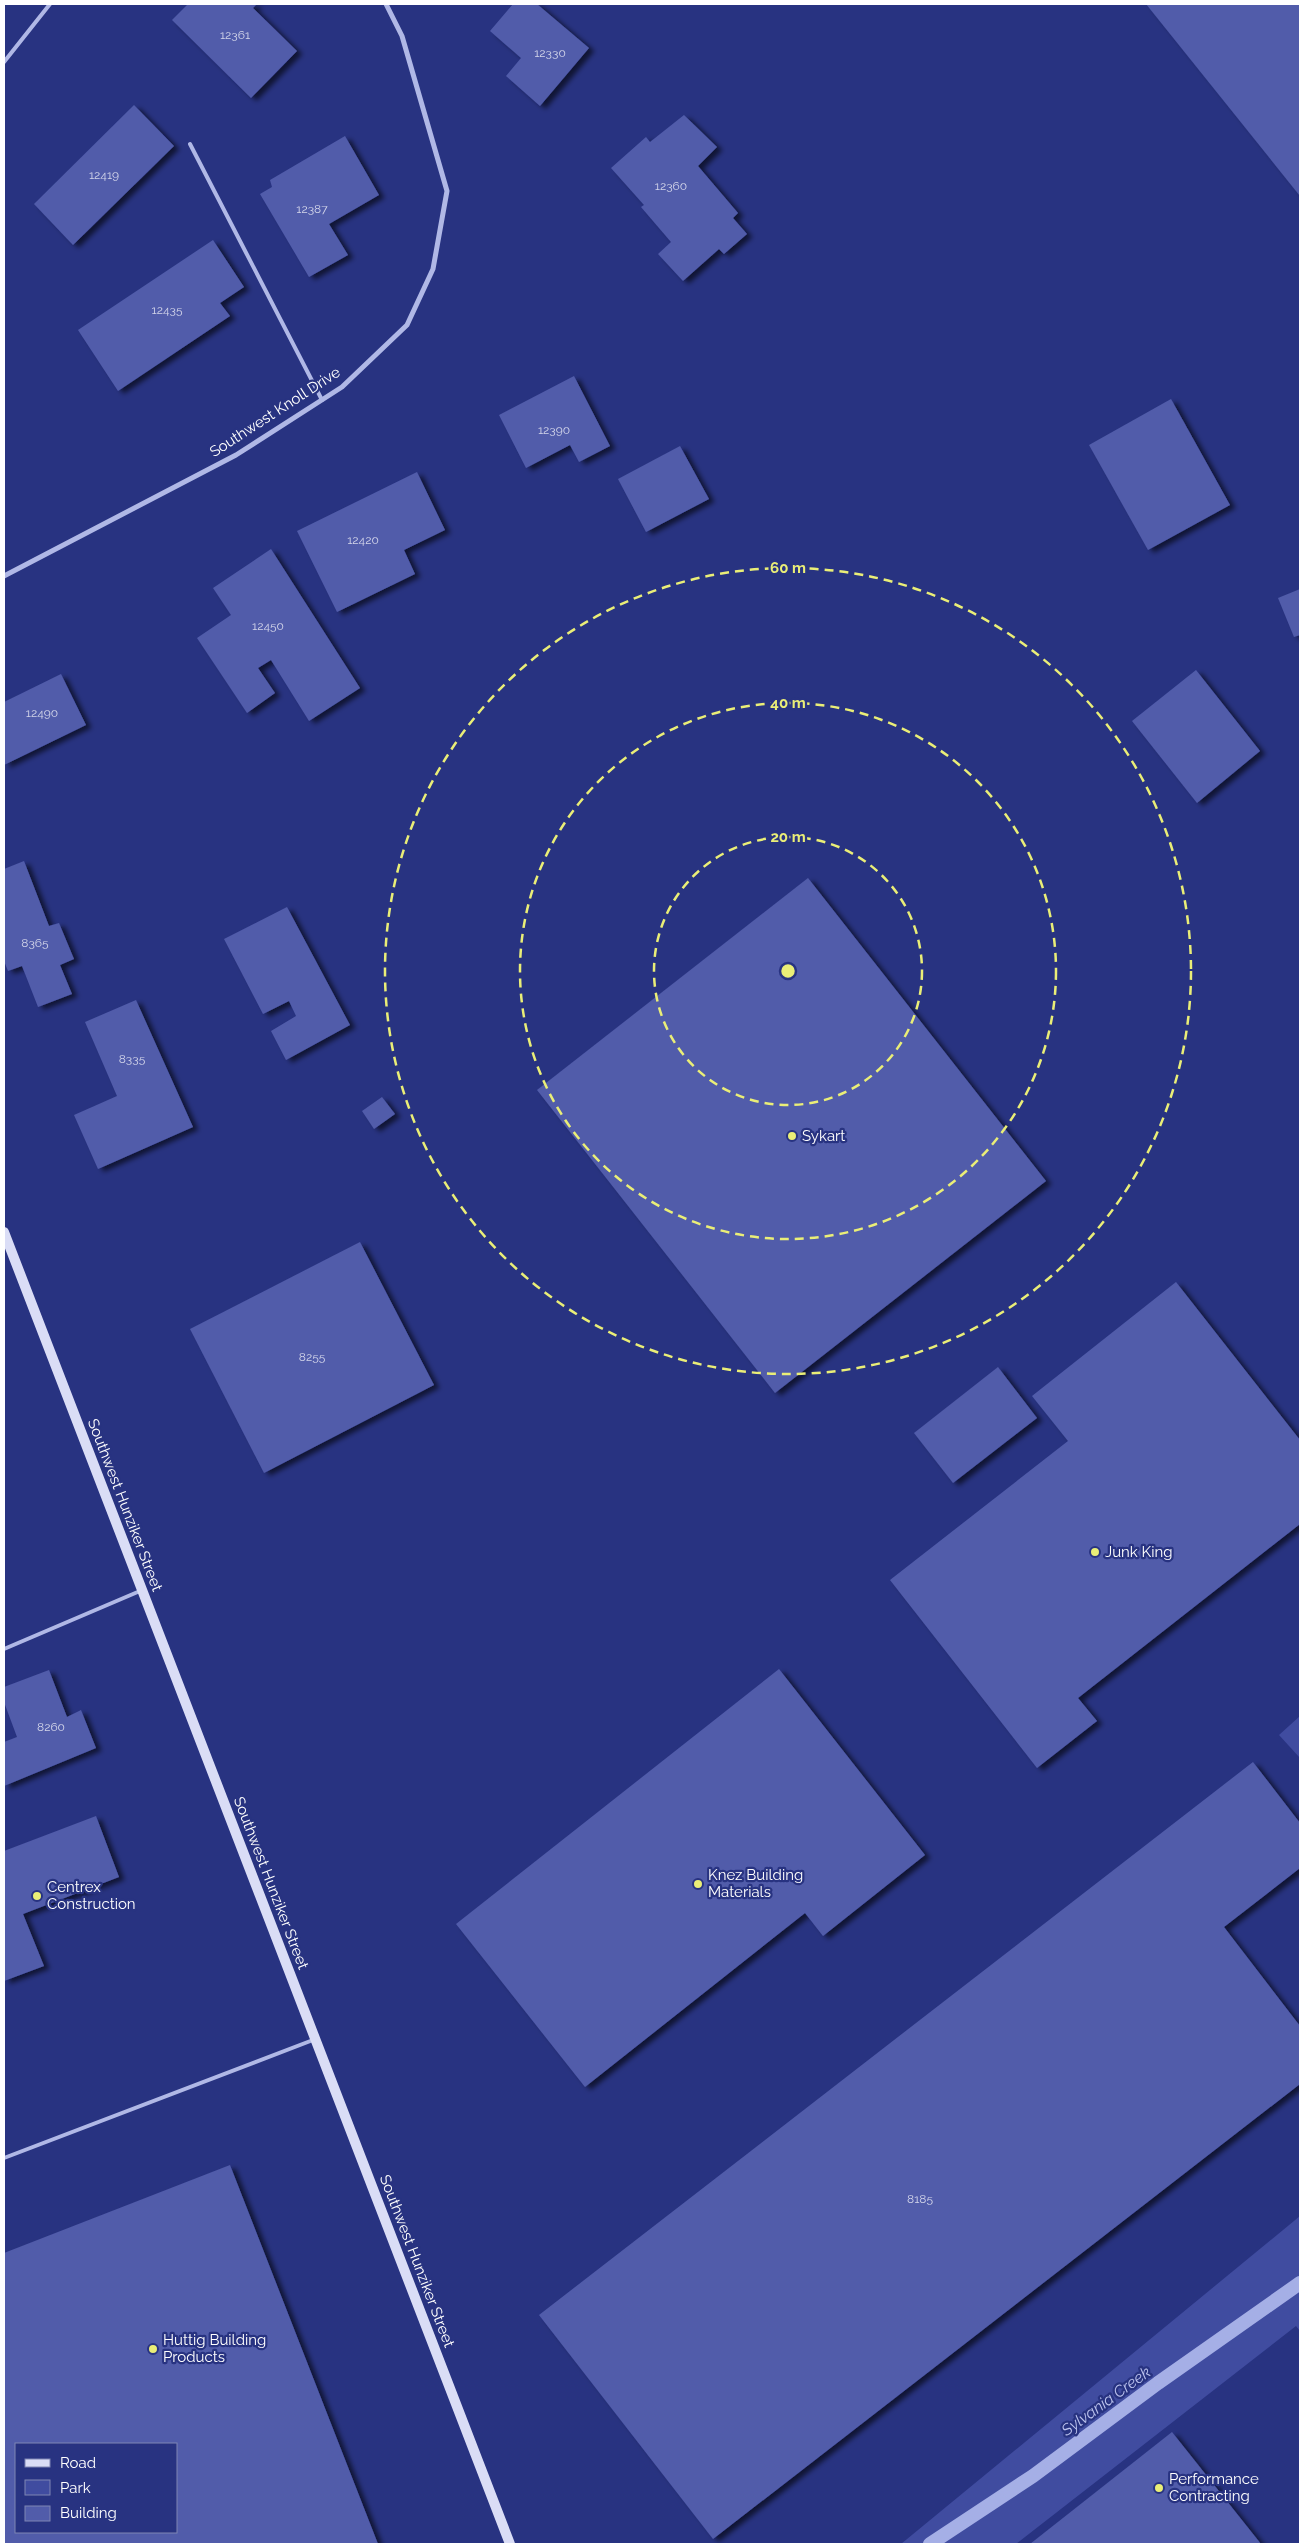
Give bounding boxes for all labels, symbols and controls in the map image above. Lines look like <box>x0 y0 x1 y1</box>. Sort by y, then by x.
house number: 12361 <box>220 28 250 42</box>
house number: 12330 <box>534 46 566 60</box>
house number: 12419 <box>89 168 119 182</box>
house number: 12360 <box>655 179 687 193</box>
house number: 12387 <box>296 202 328 216</box>
house number: 12435 <box>152 303 183 317</box>
street label: Southwest Knoll Drive <box>206 363 344 461</box>
house number: 12390 <box>538 423 570 437</box>
house number: 12420 <box>347 533 379 547</box>
text: 60 m <box>770 559 806 577</box>
house number: 12450 <box>252 619 284 633</box>
text: 40 m <box>770 694 806 712</box>
house number: 12490 <box>26 706 58 720</box>
text: 20 m <box>770 828 806 846</box>
house number: 8365 <box>21 936 49 950</box>
centre of rings <box>779 962 797 980</box>
house number: 8335 <box>119 1052 146 1066</box>
place label: Sykart <box>802 1127 845 1145</box>
marker: Sykart <box>786 1130 798 1142</box>
house number: 8255 <box>299 1350 326 1364</box>
street label: Southwest Hunziker Street <box>84 1416 166 1594</box>
place label: Junk King <box>1105 1543 1173 1561</box>
marker: Junk King <box>1089 1546 1101 1558</box>
house number: 8260 <box>37 1720 65 1734</box>
street label: Southwest Hunziker Street <box>230 1794 312 1972</box>
place label: Knez Building Materials <box>708 1866 803 1901</box>
place label: Centrex Construction <box>47 1878 136 1913</box>
marker: Knez Building Materials <box>692 1878 704 1890</box>
marker: Centrex Construction <box>31 1890 43 1902</box>
street label: Southwest Hunziker Street <box>376 2172 458 2350</box>
house number: 8185 <box>907 2192 933 2206</box>
place label: Huttig Building Products <box>163 2331 266 2366</box>
marker: Huttig Building Products <box>147 2343 159 2355</box>
water label: Sylvania Creek <box>1057 2362 1155 2440</box>
legend <box>15 2443 178 2533</box>
text: Road <box>60 2454 96 2472</box>
place label: Performance Contracting <box>1169 2470 1259 2505</box>
text: Park <box>60 2479 91 2497</box>
marker: Performance Contracting <box>1153 2482 1165 2494</box>
text: Building <box>60 2504 117 2522</box>

